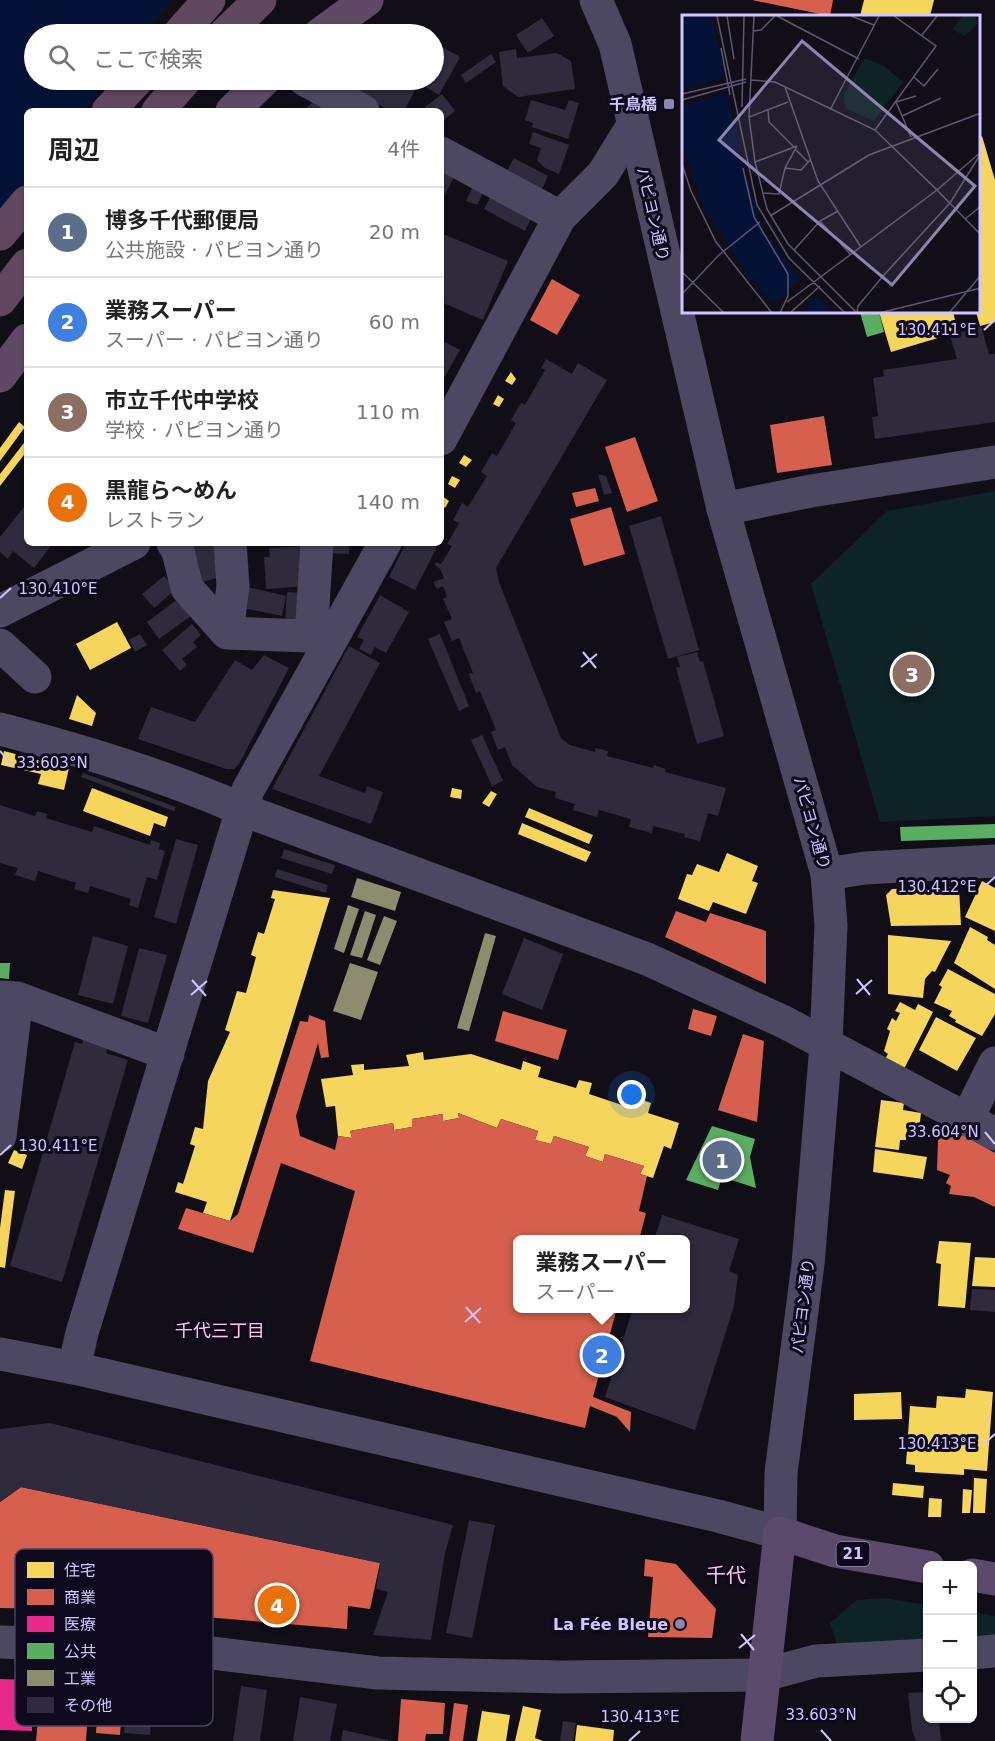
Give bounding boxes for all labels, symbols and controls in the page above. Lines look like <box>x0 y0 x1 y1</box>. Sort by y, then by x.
inset map <box>682 15 980 314</box>
search box <box>24 24 444 90</box>
icon: search <box>45 41 78 74</box>
text: ここで検索 <box>93 47 203 72</box>
place label: 千鳥橋 <box>609 95 657 114</box>
marker: 千鳥橋 <box>662 97 676 111</box>
text: 周辺 <box>48 135 100 165</box>
text: 4件 <box>387 137 420 161</box>
street label: パピヨン通り <box>633 165 673 263</box>
text: 博多千代郵便局 <box>105 208 259 233</box>
text: 1 <box>61 220 74 244</box>
text: 20 m <box>369 220 420 244</box>
text: 公共施設 · パピヨン通り <box>105 238 324 262</box>
text: 業務スーパー <box>105 298 237 323</box>
text: 2 <box>61 310 74 334</box>
text: 60 m <box>369 310 420 334</box>
text: 130.411°E <box>897 321 977 339</box>
text: スーパー · パピヨン通り <box>105 328 324 352</box>
text: 市立千代中学校 <box>105 388 259 413</box>
text: 3 <box>61 400 74 424</box>
text: 110 m <box>356 400 420 424</box>
text: 学校 · パピヨン通り <box>105 418 284 442</box>
text: 黒龍ら〜めん <box>105 478 237 503</box>
text: 4 <box>61 490 74 514</box>
text: 140 m <box>356 490 420 514</box>
text: レストラン <box>105 508 205 532</box>
text: 130.410°E <box>18 580 98 598</box>
pin: 3 <box>892 652 932 696</box>
text: 33.603°N <box>16 754 88 772</box>
street label: パピヨン通り <box>790 774 834 872</box>
text: 130.412°E <box>897 878 977 896</box>
your location <box>617 1080 646 1109</box>
text: 33.604°N <box>907 1123 979 1141</box>
text: 130.411°E <box>18 1137 98 1155</box>
pin: 1 <box>702 1138 742 1182</box>
popup <box>513 1235 690 1313</box>
text: 業務スーパー <box>536 1250 667 1275</box>
street label: パピヨン通り <box>788 1257 818 1355</box>
text: スーパー <box>536 1280 615 1304</box>
district label: 千代三丁目 <box>175 1320 265 1341</box>
pin: 2 <box>582 1332 622 1378</box>
text: 130.413°E <box>897 1435 977 1453</box>
road number: 21 <box>836 1542 870 1566</box>
legend <box>15 1549 213 1726</box>
text: 住宅 <box>64 1561 96 1580</box>
map controls <box>923 1561 977 1723</box>
button: + <box>923 1561 977 1615</box>
district label: 千代 <box>706 1563 746 1587</box>
pin: 4 <box>258 1582 296 1628</box>
text: 商業 <box>64 1588 96 1607</box>
text: 医療 <box>64 1615 96 1634</box>
place label: La Fée Bleue <box>553 1615 668 1634</box>
button: − <box>923 1615 977 1669</box>
marker: La Fée Bleue <box>673 1617 687 1631</box>
text: 公共 <box>64 1642 96 1661</box>
text: 工業 <box>64 1669 96 1688</box>
button: locate <box>923 1669 977 1723</box>
text: その他 <box>64 1696 112 1715</box>
text: 33.603°N <box>785 1706 857 1724</box>
text: 130.413°E <box>600 1708 680 1726</box>

